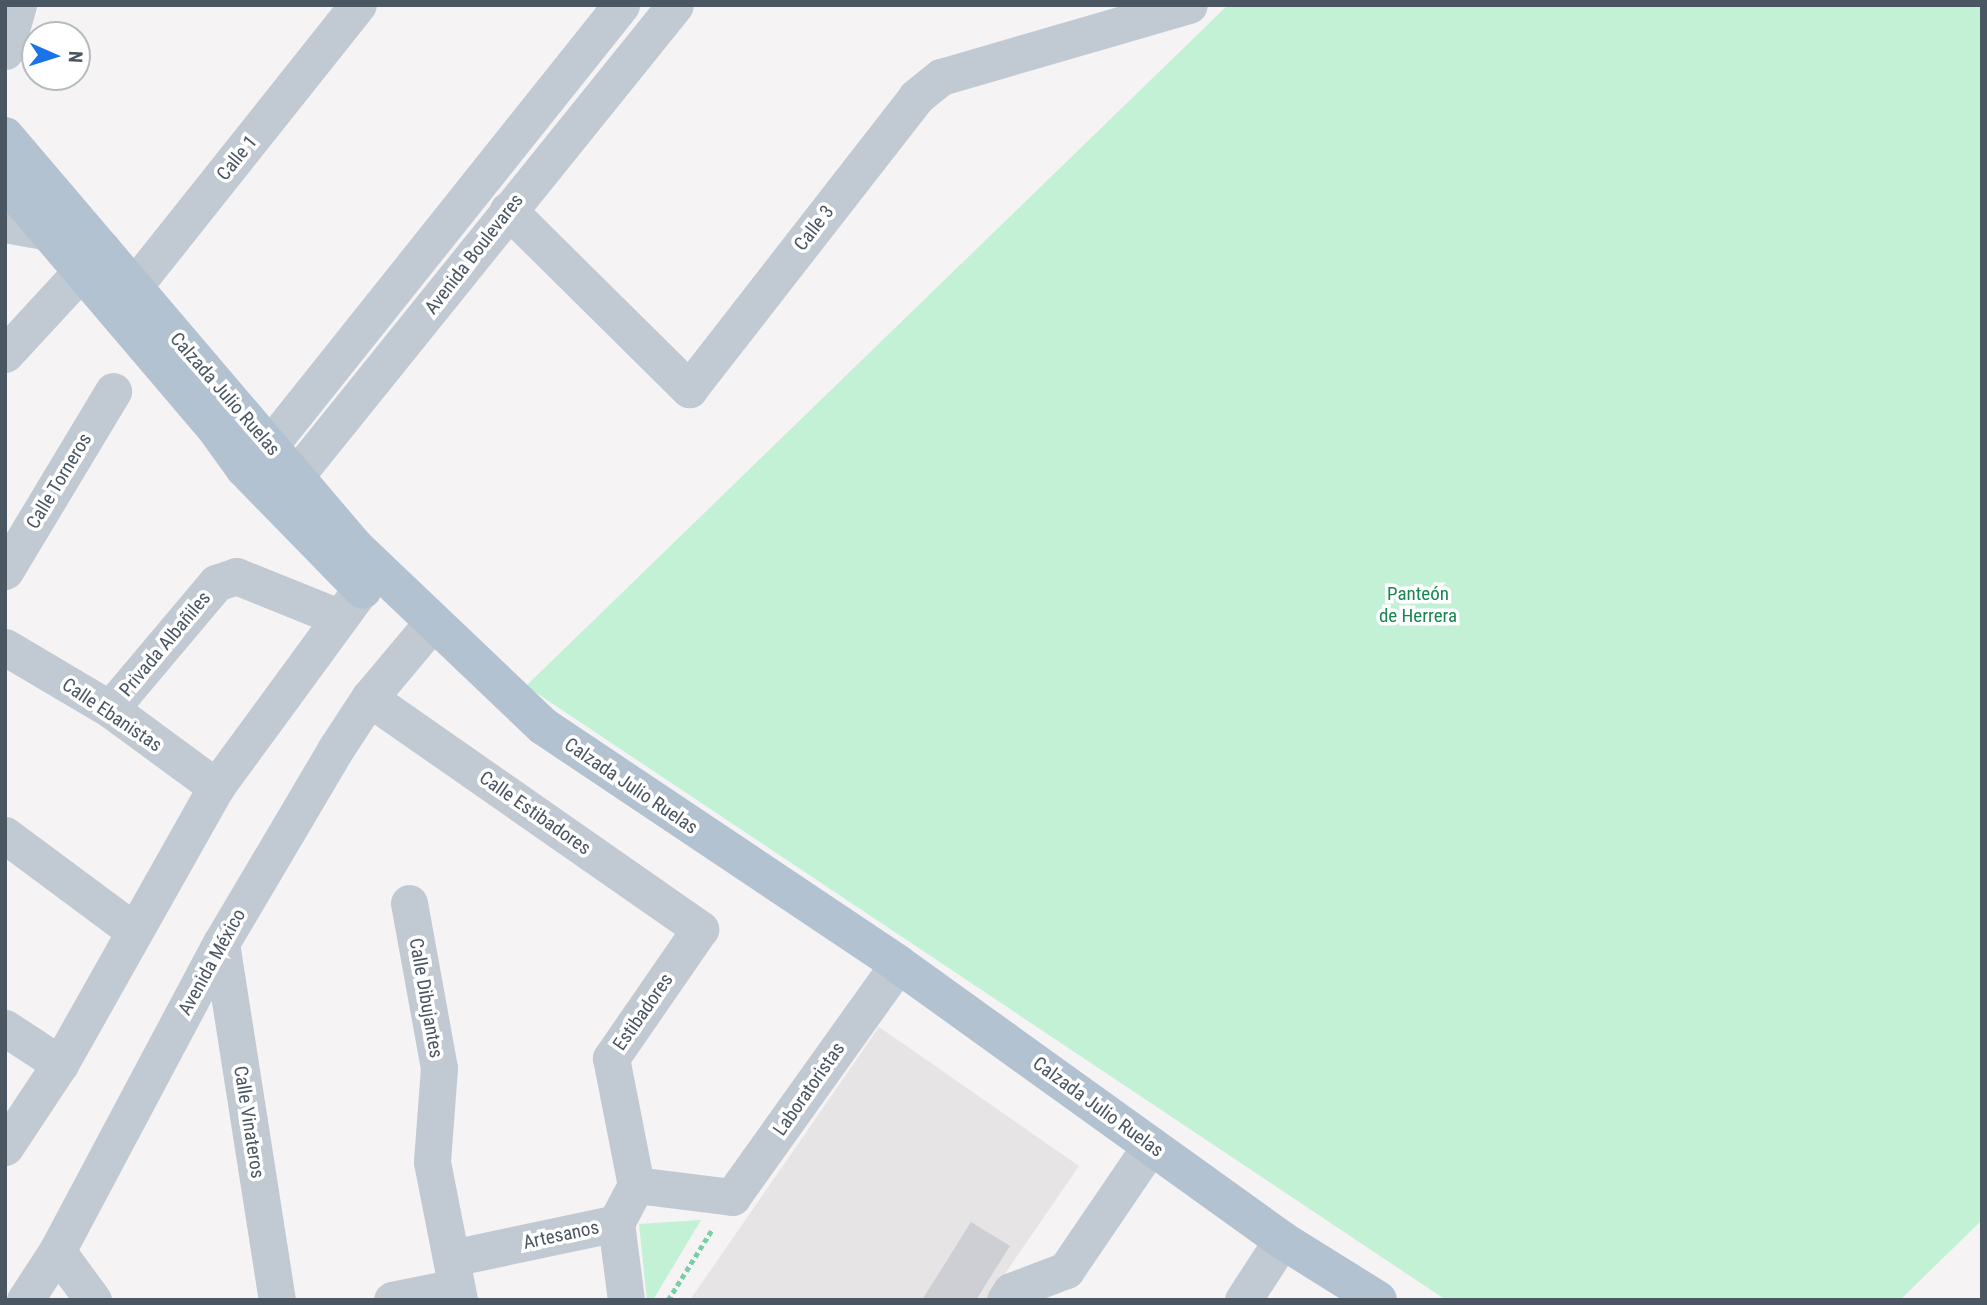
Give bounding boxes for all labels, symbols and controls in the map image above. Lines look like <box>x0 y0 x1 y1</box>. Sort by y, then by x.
north arrow <box>21 21 91 91</box>
text: N <box>64 51 87 63</box>
street label: Calle 1 <box>212 131 262 185</box>
street label: Avenida Boulevares <box>420 189 528 319</box>
street label: Calle 3 <box>789 201 839 255</box>
street label: Calzada Julio Ruelas <box>165 328 285 460</box>
street label: Calle Torneros <box>21 429 97 533</box>
park label: Panteón de Herrera <box>1379 583 1457 627</box>
street label: Privada Albañiles <box>115 587 215 701</box>
street label: Calle Ebanistas <box>58 673 166 757</box>
street label: Calzada Julio Ruelas <box>560 733 702 839</box>
street label: Calle Estibadores <box>475 766 595 860</box>
street label: Avenida México <box>173 905 251 1019</box>
street label: Calle Dibujantes <box>404 936 448 1060</box>
street label: Estibadores <box>608 969 678 1055</box>
street label: Laboratoristas <box>768 1038 850 1140</box>
street label: Calzada Julio Ruelas <box>1028 1052 1168 1162</box>
street label: Calle Vinateros <box>229 1064 269 1180</box>
street label: Artesanos <box>521 1216 601 1254</box>

